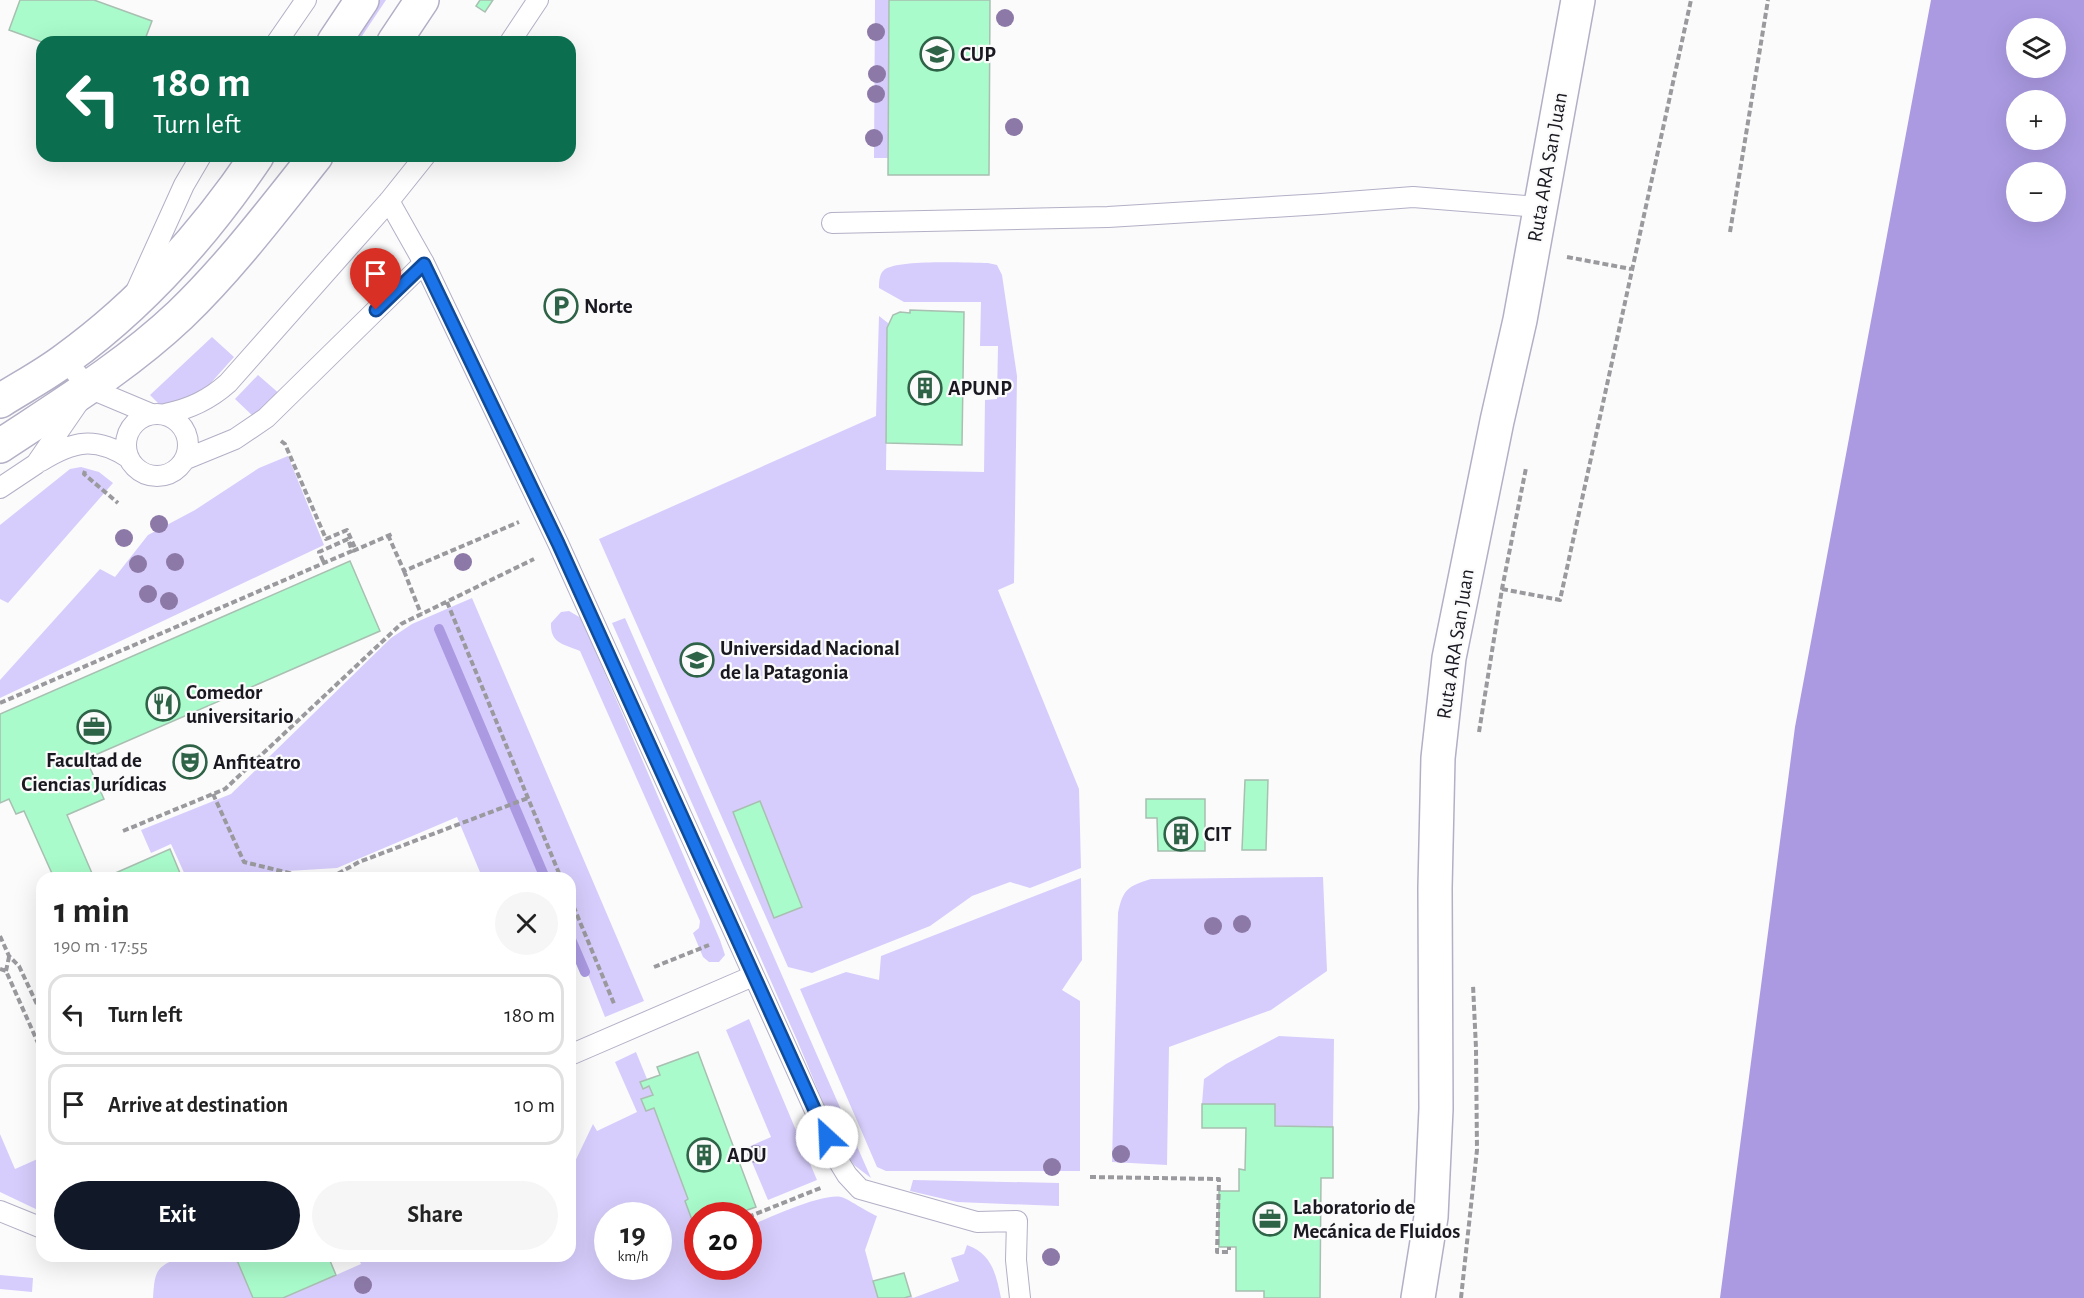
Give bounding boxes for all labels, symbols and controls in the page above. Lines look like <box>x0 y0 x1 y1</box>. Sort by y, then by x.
map controls <box>2006 18 2066 222</box>
button: layers <box>2006 18 2066 78</box>
school or university icon: CUP <box>919 36 955 72</box>
place label: CUP <box>960 44 996 65</box>
icon: left <box>54 60 132 138</box>
text: 180 m <box>153 62 251 104</box>
street label: Ruta ARA San Juan <box>1524 90 1571 244</box>
button: + <box>2006 90 2066 150</box>
text: Turn left <box>153 111 241 138</box>
button: − <box>2006 162 2066 222</box>
pin <box>350 248 401 310</box>
icon: arrive <box>359 257 392 290</box>
parking icon: Norte <box>543 288 579 324</box>
place label: Norte <box>584 296 633 317</box>
building icon: APUNP <box>907 370 943 406</box>
place label: APUNP <box>948 378 1012 399</box>
street label: Ruta ARA San Juan <box>1433 567 1478 721</box>
place label: Universidad Nacional de la Patagonia <box>720 638 900 683</box>
school or university icon: Universidad Nacional de la Patagonia <box>679 642 715 678</box>
place label: Comedor universitario <box>186 682 294 727</box>
restaurant icon: Comedor universitario <box>145 686 181 722</box>
office icon: Facultad de Ciencias Jurídicas <box>76 709 112 745</box>
theatre icon: Anfiteatro <box>172 744 208 780</box>
place label: Facultad de Ciencias Jurídicas <box>21 750 167 795</box>
place label: Anfiteatro <box>213 752 301 773</box>
building icon: CIT <box>1163 816 1199 852</box>
place label: CIT <box>1204 824 1232 845</box>
button: close <box>495 892 558 955</box>
text: 1 min <box>54 893 130 929</box>
text: 190 m · 17:55 <box>54 936 148 956</box>
icon: left <box>57 998 90 1031</box>
text: Turn left <box>108 1004 182 1026</box>
text: 180 m <box>504 1004 555 1026</box>
icon: arrive <box>57 1088 90 1121</box>
text: Arrive at destination <box>108 1094 288 1116</box>
text: 10 m <box>515 1094 555 1116</box>
position arrow <box>795 1105 859 1169</box>
building icon: ADU <box>686 1137 722 1173</box>
place label: ADU <box>727 1145 767 1166</box>
button: Exit <box>54 1181 300 1250</box>
button: Share <box>312 1181 558 1250</box>
place label: Laboratorio de Mecánica de Fluidos <box>1293 1197 1460 1242</box>
office icon: Laboratorio de Mecánica de Fluidos <box>1252 1201 1288 1237</box>
speed limit sign: 20 <box>684 1202 762 1280</box>
text: 19 <box>620 1219 646 1249</box>
text: km/h <box>618 1249 648 1264</box>

